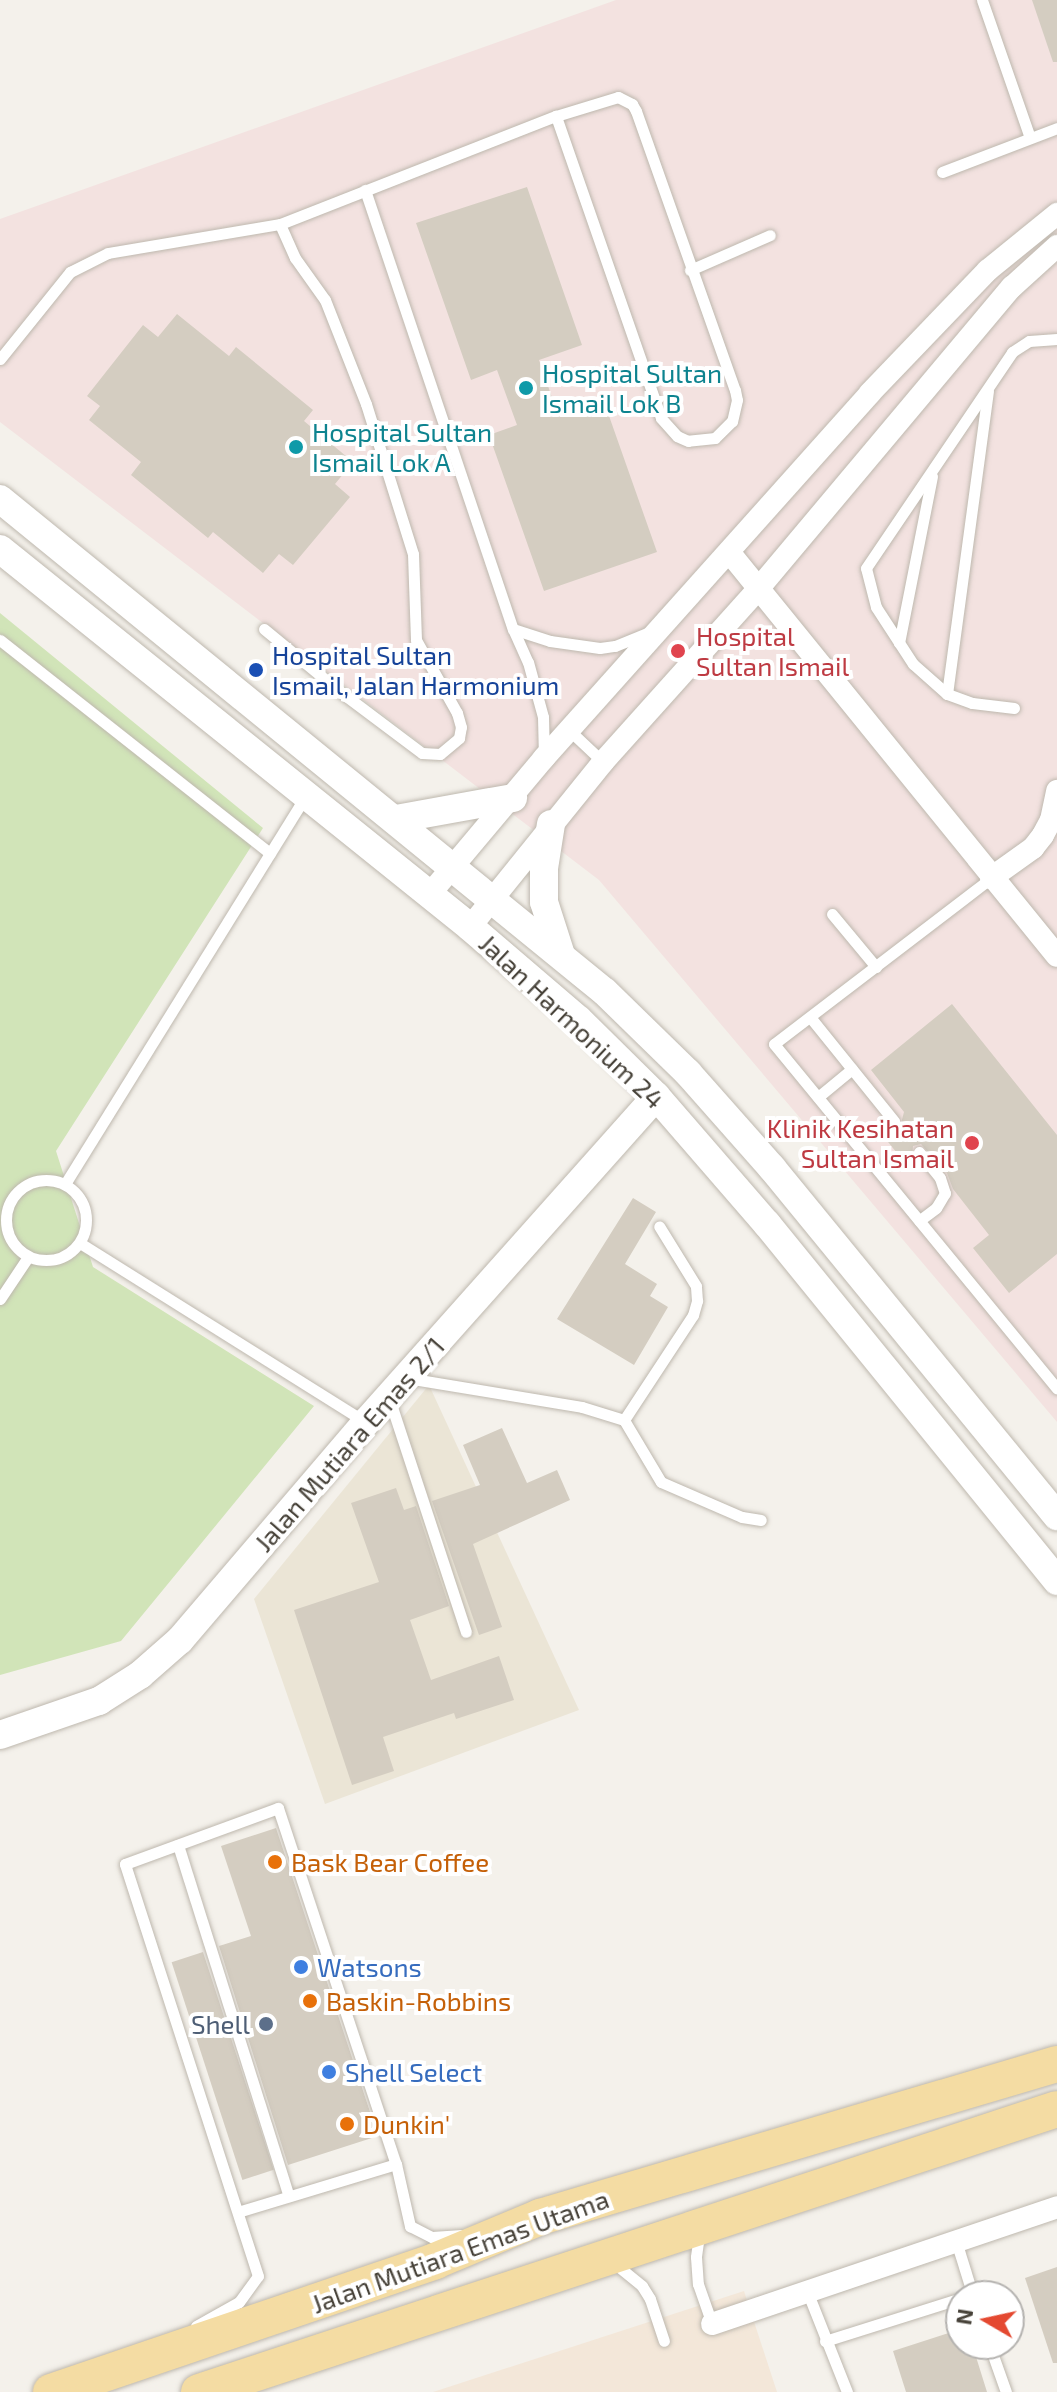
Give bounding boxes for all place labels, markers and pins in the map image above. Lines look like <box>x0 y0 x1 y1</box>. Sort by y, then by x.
place label: Hospital Sultan Ismail Lok B <box>542 357 723 418</box>
marker: Hospital Sultan Ismail Lok B <box>517 379 535 397</box>
place label: Hospital Sultan Ismail Lok A <box>312 416 493 478</box>
marker: Hospital Sultan Ismail Lok A <box>287 438 305 456</box>
place label: Hospital Sultan Ismail <box>696 620 849 682</box>
place label: Hospital Sultan Ismail, Jalan Harmonium <box>272 639 560 700</box>
marker: Hospital Sultan Ismail <box>667 640 689 662</box>
marker: Hospital Sultan Ismail, Jalan Harmonium <box>247 661 265 679</box>
place label: Klinik Kesihatan Sultan Ismail <box>767 1112 954 1174</box>
marker: Klinik Kesihatan Sultan Ismail <box>961 1132 983 1154</box>
place label: Bask Bear Coffee <box>291 1846 490 1878</box>
marker: Bask Bear Coffee <box>266 1853 284 1871</box>
place label: Watsons <box>317 1951 422 1983</box>
marker: Watsons <box>292 1958 310 1976</box>
place label: Baskin-Robbins <box>326 1985 511 2017</box>
marker: Baskin-Robbins <box>301 1992 319 2010</box>
place label: Shell <box>191 2008 250 2040</box>
marker: Shell <box>257 2015 275 2033</box>
place label: Shell Select <box>345 2056 483 2088</box>
marker: Shell Select <box>320 2063 338 2081</box>
place label: Dunkin' <box>363 2108 450 2140</box>
marker: Dunkin' <box>338 2115 356 2133</box>

